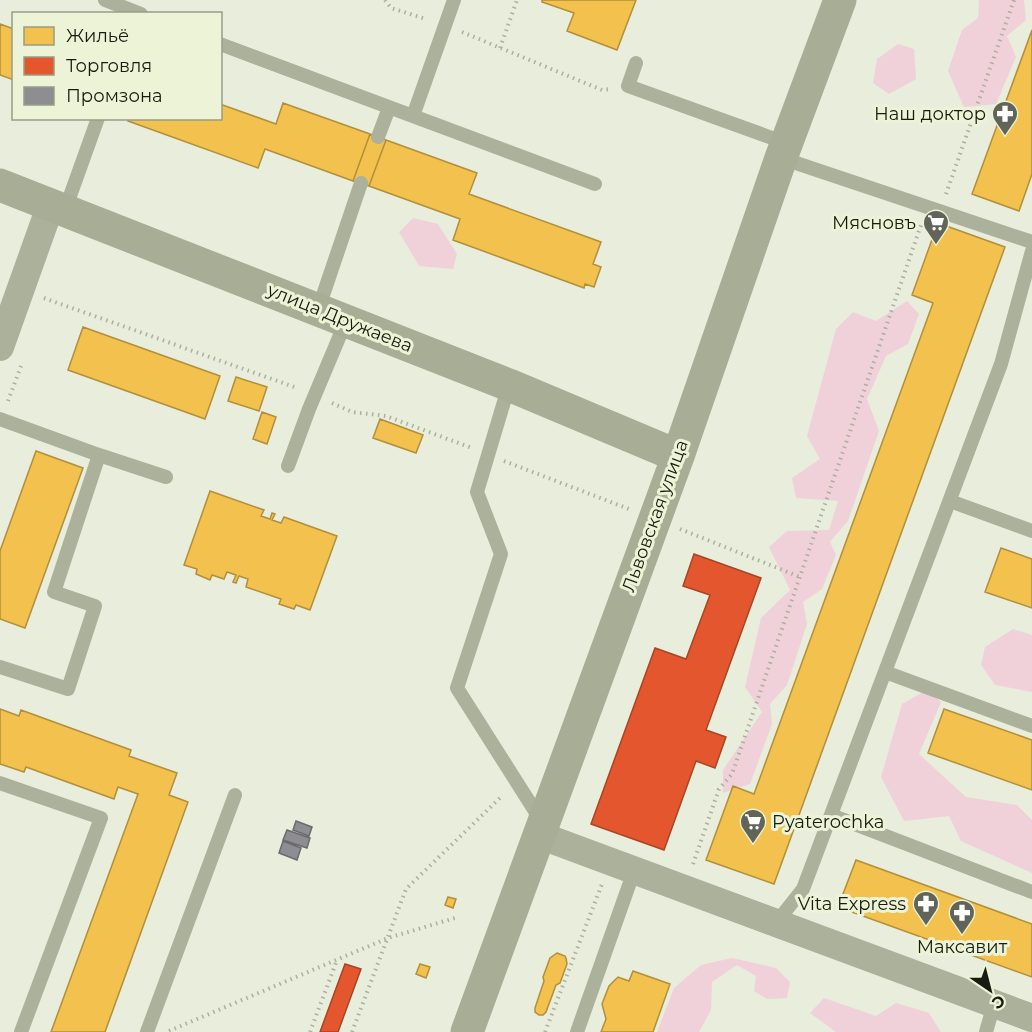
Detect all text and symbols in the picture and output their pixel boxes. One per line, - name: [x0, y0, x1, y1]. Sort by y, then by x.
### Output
- legend: [12, 12, 222, 120]
- text: Жильё: [66, 25, 129, 47]
- text: Торговля: [66, 55, 152, 77]
- text: Промзона: [66, 85, 163, 107]
- pharmacy icon: Наш доктор: [990, 99, 1020, 137]
- place label: Наш доктор: [874, 103, 986, 125]
- supermarket icon: Мясновъ: [921, 208, 951, 246]
- place label: Мясновъ: [832, 212, 916, 234]
- street label: улица Дружаева: [263, 278, 416, 357]
- street label: Львовская улица: [617, 437, 693, 595]
- supermarket icon: Pyaterochka: [738, 807, 768, 845]
- place label: Pyaterochka: [772, 811, 884, 833]
- pharmacy icon: Vita Express: [911, 889, 941, 927]
- place label: Vita Express: [798, 893, 906, 915]
- pharmacy icon: Максавит: [947, 898, 977, 936]
- place label: Максавит: [917, 936, 1008, 958]
- north arrow: [960, 960, 1020, 1020]
- text: С: [988, 991, 1009, 1013]

